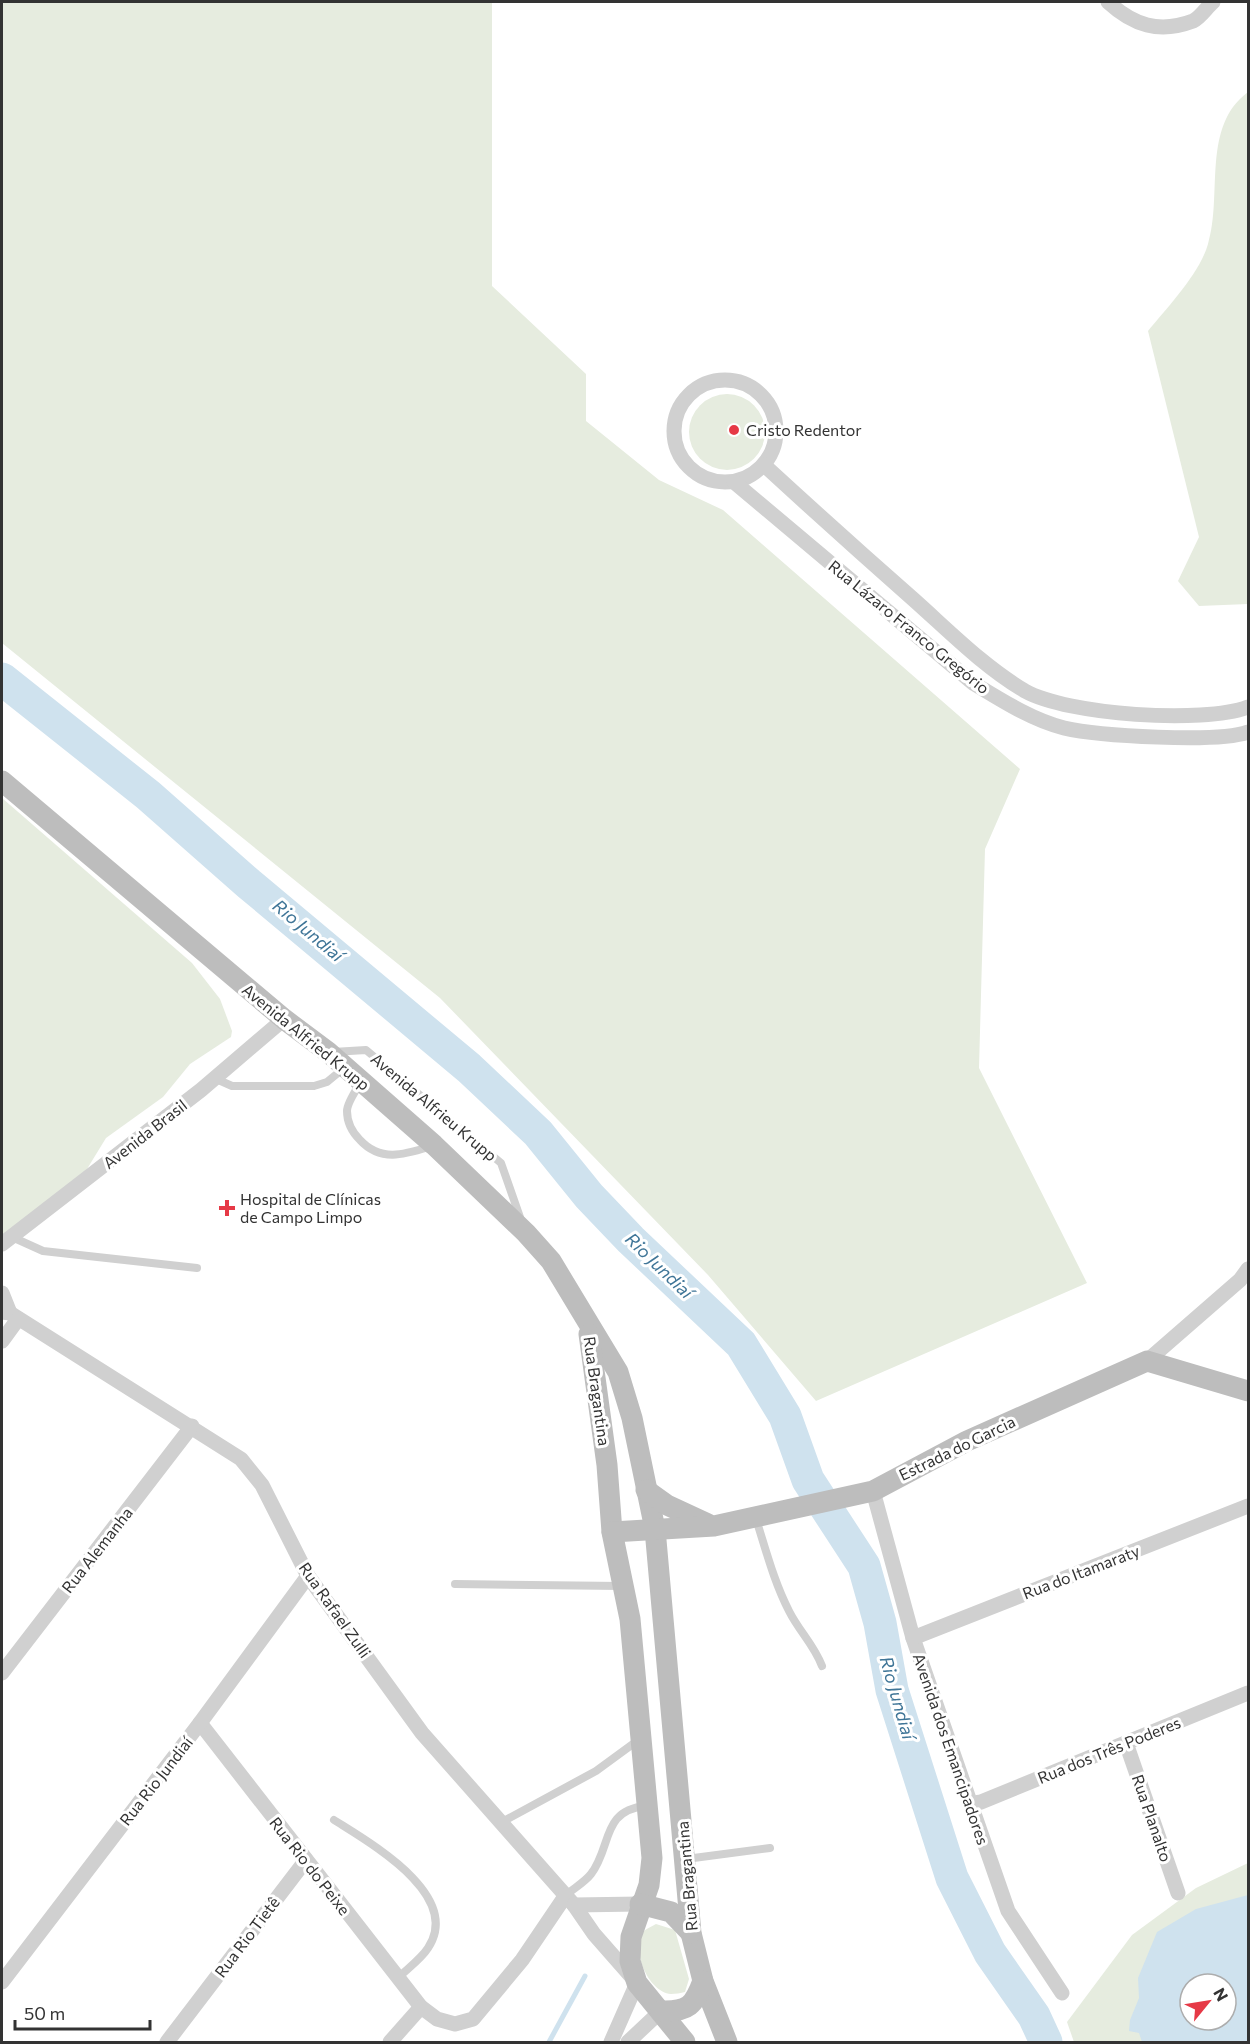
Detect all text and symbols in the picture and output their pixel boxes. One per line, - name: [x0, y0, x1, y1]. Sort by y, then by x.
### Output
- place label: Cristo Redentor: [746, 420, 862, 439]
- marker: Cristo Redentor: [727, 423, 741, 437]
- street label: Rua Lázaro Franco Gregório: [825, 556, 993, 697]
- water label: Rio Jundiaí: [269, 894, 351, 968]
- street label: Avenida Alfried Krupp: [239, 979, 374, 1094]
- street label: Avenida Alfrieu Krupp: [368, 1049, 501, 1165]
- street label: Avenida Brasil: [99, 1095, 190, 1172]
- place label: Hospital de Clínicas de Campo Limpo: [240, 1189, 381, 1226]
- marker: Hospital de Clínicas de Campo Limpo: [218, 1199, 236, 1217]
- water label: Rio Jundiaí: [621, 1228, 701, 1305]
- street label: Rua Bragantina: [580, 1335, 615, 1447]
- street label: Estrada do Garcia: [896, 1411, 1018, 1484]
- street label: Rua Alemanha: [57, 1503, 136, 1596]
- street label: Rua do Itamaraty: [1020, 1540, 1142, 1603]
- street label: Rua Rafael Zulli: [295, 1558, 375, 1661]
- street label: Avenida dos Emancipadores: [910, 1651, 993, 1847]
- water label: Rio Jundiaí: [876, 1654, 921, 1745]
- street label: Rua dos Três Poderes: [1034, 1712, 1183, 1787]
- street label: Rua Rio Jundiaí: [115, 1732, 197, 1829]
- street label: Rua Planalto: [1129, 1772, 1176, 1864]
- street label: Rua Rio do Peixe: [266, 1813, 355, 1919]
- street label: Rua Bragantina: [672, 1820, 701, 1932]
- street label: Rua Rio Tietê: [210, 1893, 283, 1981]
- north arrow: [1178, 1972, 1238, 2032]
- text: N: [1210, 1984, 1233, 2004]
- scale bar: [15, 1993, 150, 2031]
- text: 50 m: [24, 2002, 65, 2024]

